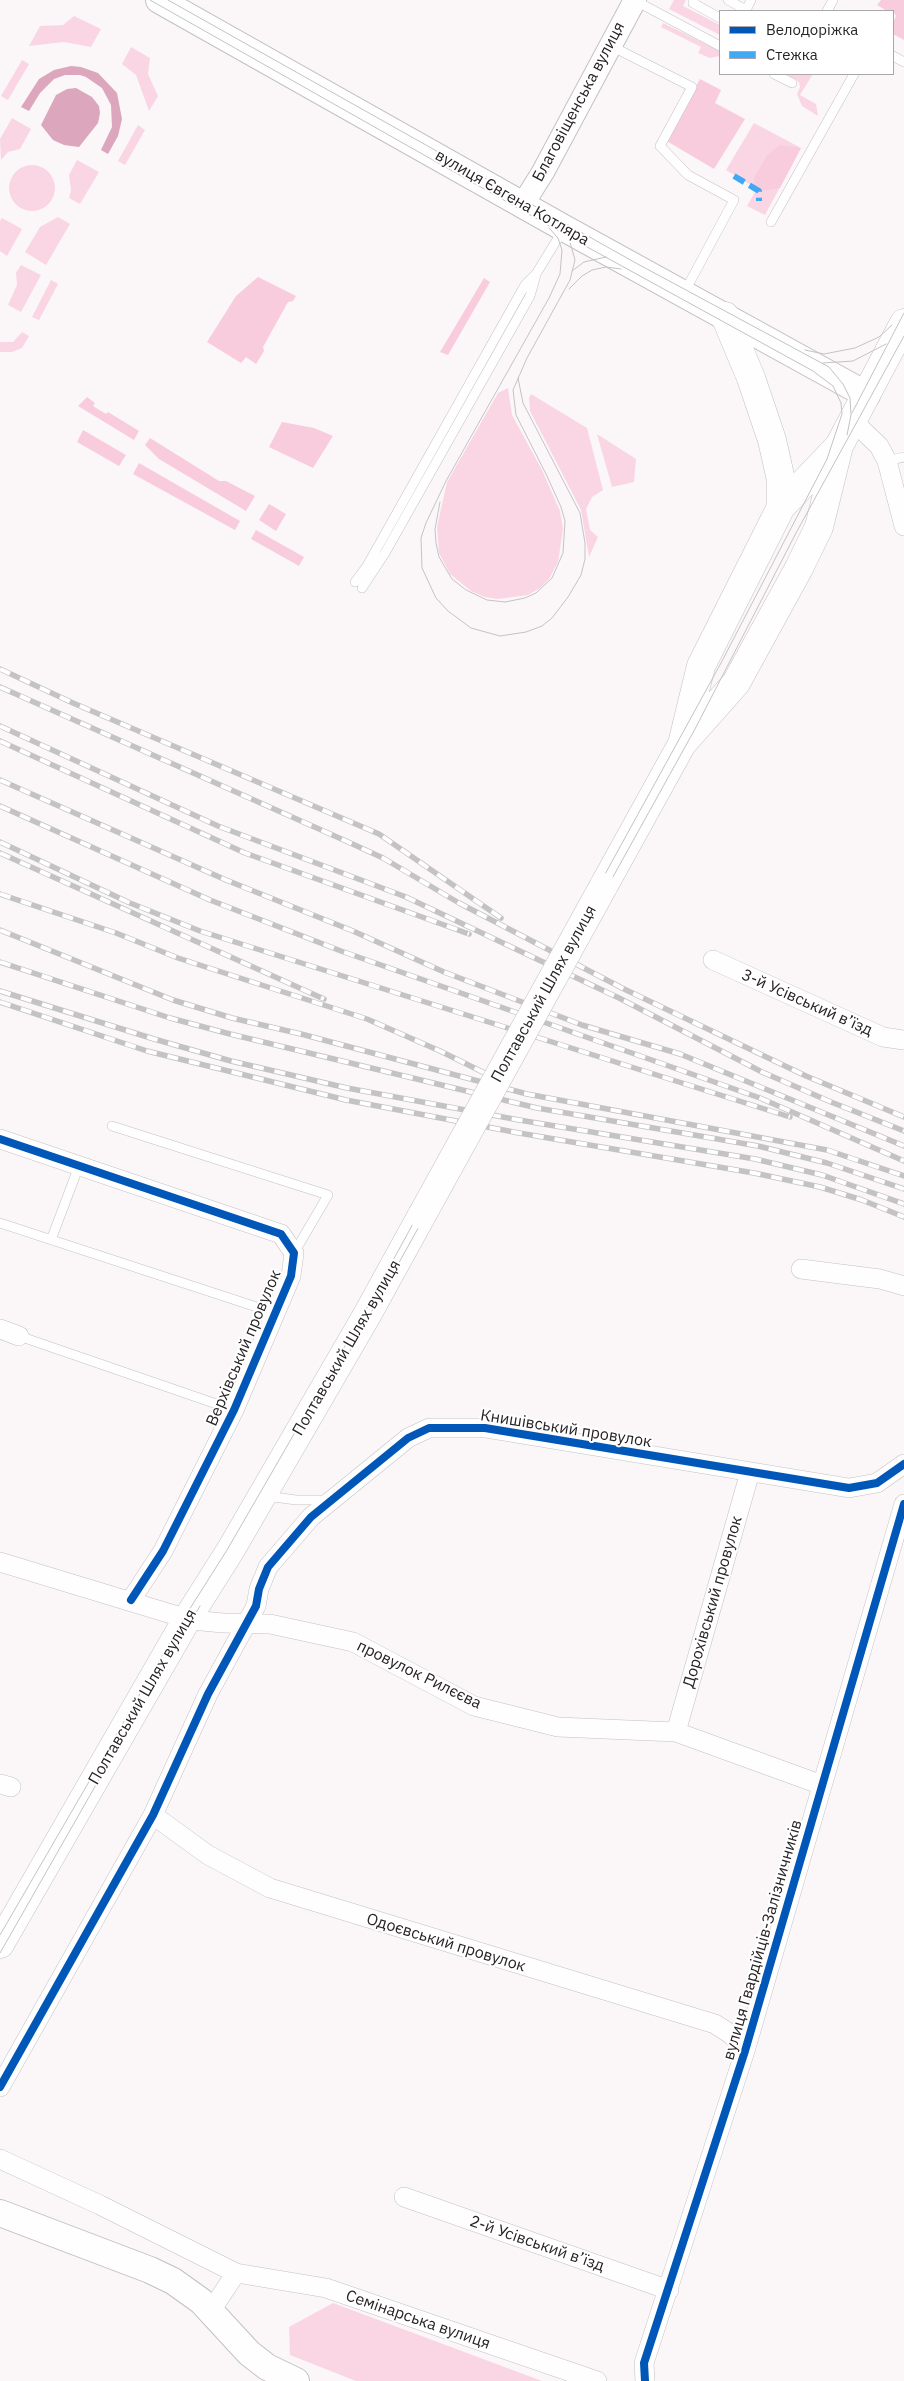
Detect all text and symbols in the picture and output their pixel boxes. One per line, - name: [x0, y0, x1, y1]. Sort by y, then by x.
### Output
- legend: [719, 10, 894, 75]
- street label: Благовіщенська вулиця: [529, 19, 629, 185]
- text: Велодоріжка: [766, 20, 858, 39]
- text: Стежка: [766, 45, 818, 64]
- street label: вулиця Євгена Котляра: [432, 146, 592, 250]
- street label: Полтавський Шлях вулиця: [487, 902, 601, 1086]
- street label: 3-й Усівський в’їзд: [739, 965, 875, 1041]
- street label: Полтавський Шлях вулиця: [289, 1257, 405, 1439]
- street label: Верхівський провулок: [202, 1267, 286, 1429]
- street label: Книшівський провулок: [479, 1406, 653, 1452]
- street label: Дорохівський провулок: [679, 1514, 747, 1690]
- street label: Полтавський Шлях вулиця: [85, 1606, 201, 1788]
- street label: провулок Рилєєва: [354, 1636, 484, 1714]
- street label: вулиця Гвардійців-Залізничників: [719, 1818, 807, 2062]
- street label: Одоєвський провулок: [364, 1910, 528, 1976]
- street label: 2-й Усівський в’їзд: [467, 2212, 607, 2276]
- street label: Семінарська вулиця: [343, 2286, 493, 2354]

